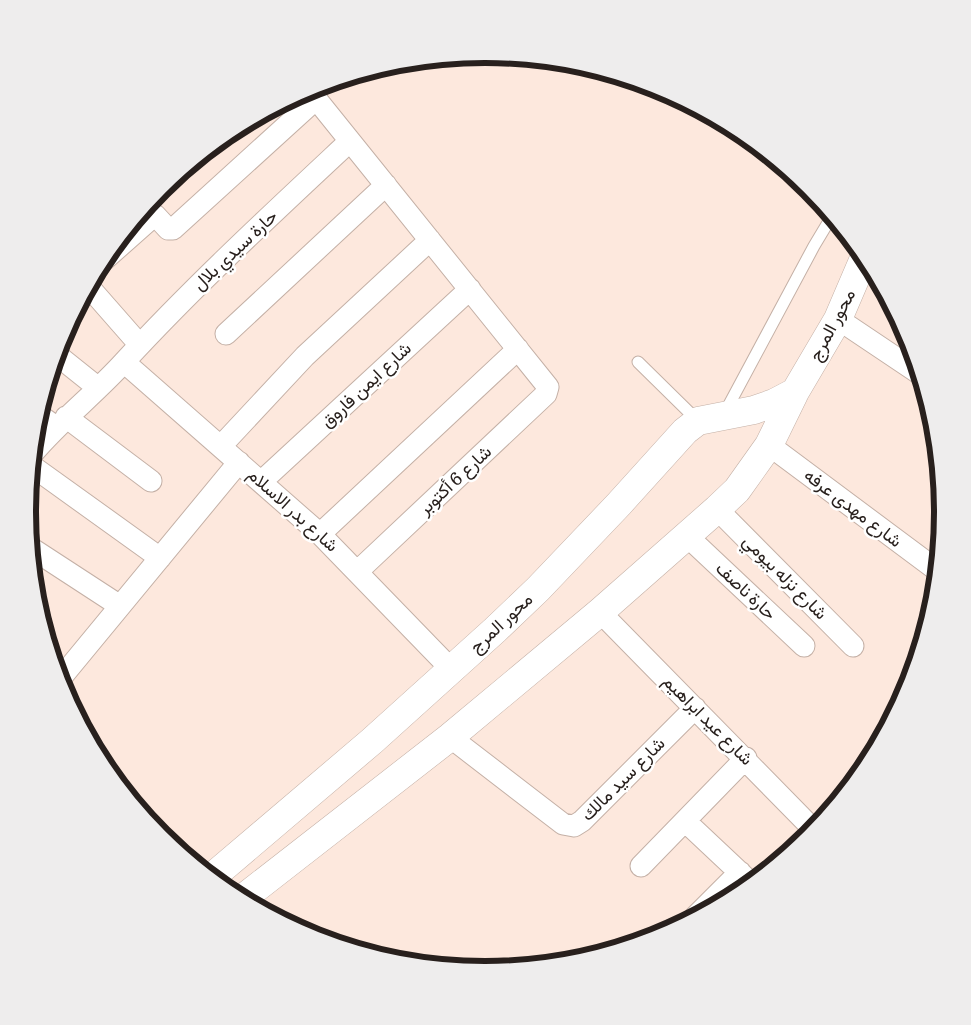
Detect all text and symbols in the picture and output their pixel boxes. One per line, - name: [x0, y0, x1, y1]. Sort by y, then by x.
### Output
- street label: حارة سيدي بلال: [185, 202, 285, 298]
- street label: محور المرج: [800, 283, 861, 365]
- street label: شارع ايمن فاروق: [313, 335, 417, 433]
- street label: شارع 6 أكتوبر: [410, 438, 497, 521]
- street label: شارع بدر الاسلام: [242, 461, 346, 557]
- street label: شارع مهدى عرفه: [799, 461, 909, 553]
- street label: شارع نزله بيومي: [735, 527, 835, 627]
- street label: حارة ناصف: [710, 554, 784, 625]
- street label: محور المرج: [462, 585, 538, 658]
- street label: شارع عيد ابراهيم: [658, 667, 761, 770]
- street label: شارع سيد مالك: [574, 730, 670, 826]

